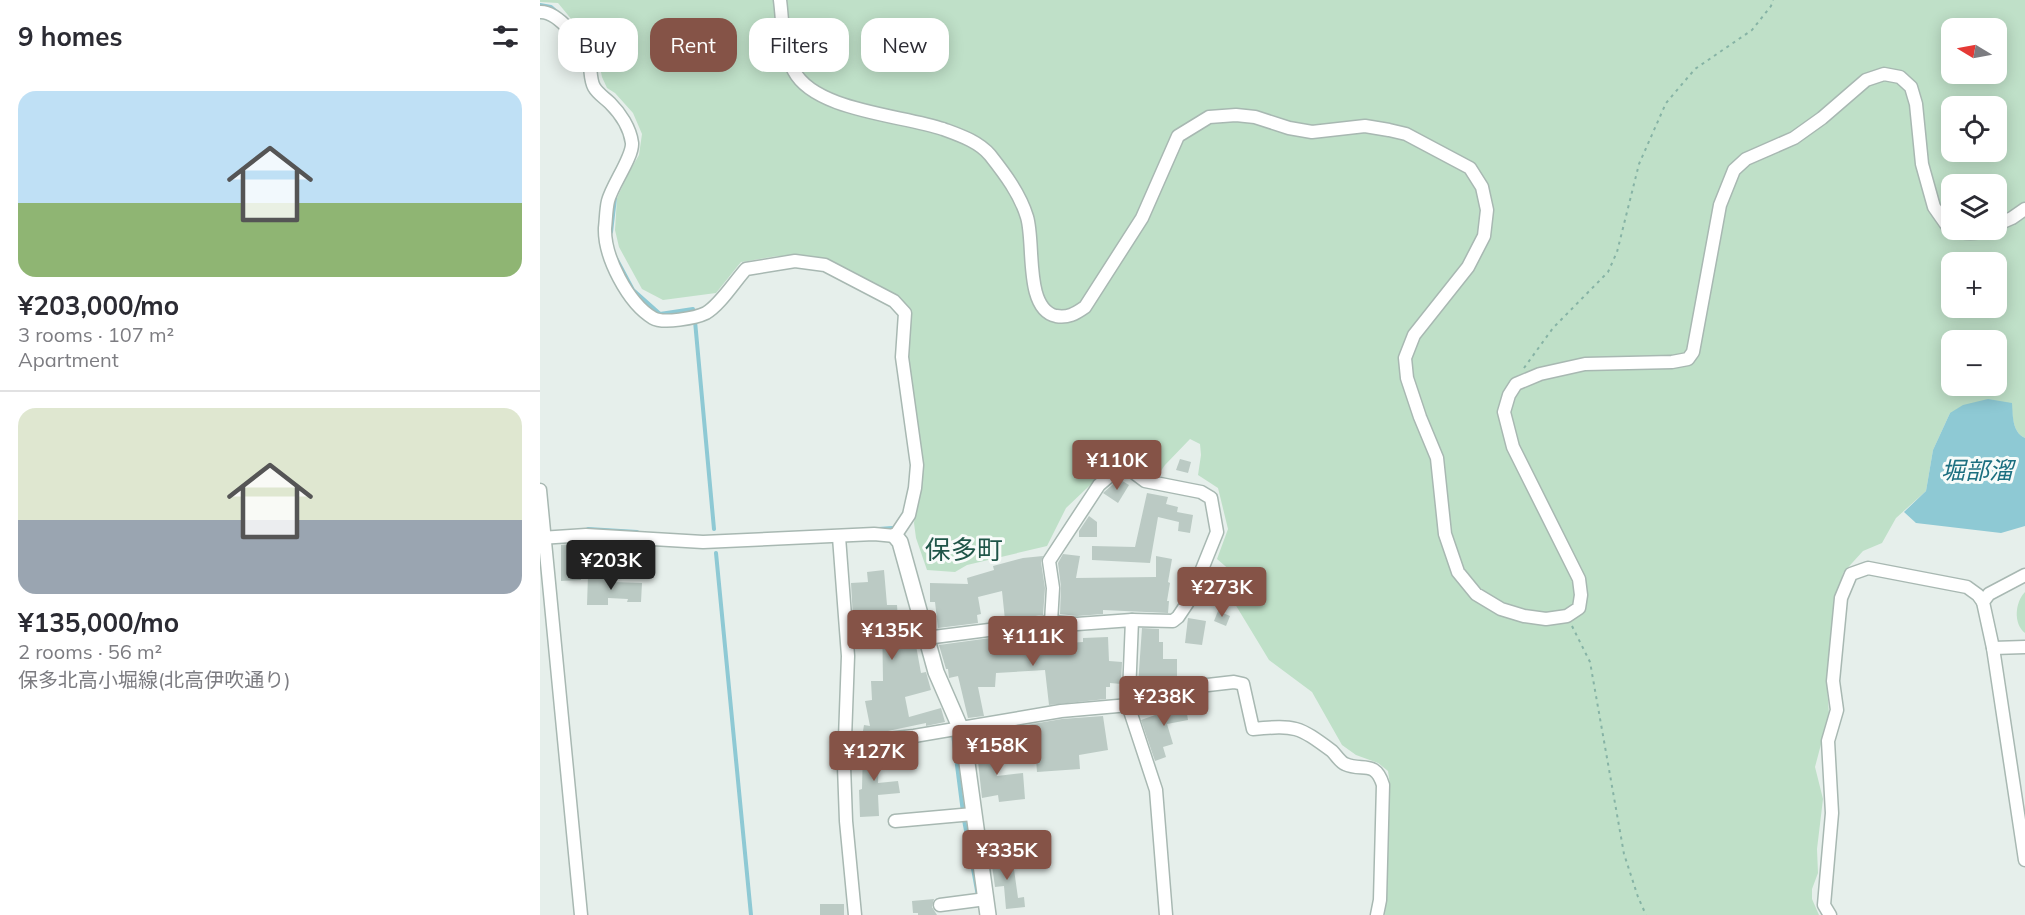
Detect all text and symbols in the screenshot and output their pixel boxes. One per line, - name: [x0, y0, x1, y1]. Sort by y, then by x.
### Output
- chip: Buy: [558, 18, 638, 72]
- chip: Rent: [650, 18, 737, 72]
- chip: Filters: [749, 18, 849, 72]
- chip: New: [861, 18, 949, 72]
- north arrow: [1941, 18, 2007, 84]
- map controls: [1941, 18, 2007, 396]
- text: 9 homes: [18, 20, 122, 53]
- icon: filters: [489, 20, 522, 53]
- button: locate: [1941, 96, 2007, 162]
- icon: home: [216, 130, 324, 238]
- button: layers: [1941, 174, 2007, 240]
- button: +: [1941, 252, 2007, 318]
- text: ¥203,000/mo: [18, 289, 179, 322]
- text: 3 rooms · 107 m²: [18, 322, 174, 347]
- button: −: [1941, 330, 2007, 396]
- text: Apartment: [18, 347, 119, 372]
- pin: ¥110K: [1075, 440, 1159, 491]
- icon: home: [216, 447, 324, 555]
- text: ¥110K: [1086, 447, 1148, 472]
- water label: 堀部溜: [1941, 455, 2017, 485]
- district label: 保多町: [925, 533, 1003, 566]
- pin: ¥203K: [569, 540, 653, 591]
- text: ¥203K: [580, 547, 642, 572]
- pin: ¥273K: [1180, 567, 1264, 618]
- text: ¥273K: [1191, 574, 1253, 599]
- text: ¥135,000/mo: [18, 606, 179, 639]
- pin: ¥135K: [850, 610, 934, 661]
- pin: ¥111K: [991, 616, 1075, 667]
- text: ¥135K: [861, 617, 923, 642]
- text: ¥111K: [1002, 623, 1064, 648]
- text: 2 rooms · 56 m²: [18, 639, 162, 664]
- text: 保多北高小堀線(北高伊吹通り): [18, 667, 291, 692]
- pin: ¥238K: [1122, 676, 1206, 727]
- text: ¥238K: [1133, 683, 1195, 708]
- pin: ¥158K: [955, 725, 1039, 776]
- pin: ¥127K: [832, 731, 916, 782]
- text: ¥158K: [966, 732, 1028, 757]
- text: ¥127K: [843, 738, 905, 763]
- pin: ¥335K: [965, 830, 1049, 881]
- text: ¥335K: [976, 837, 1038, 862]

